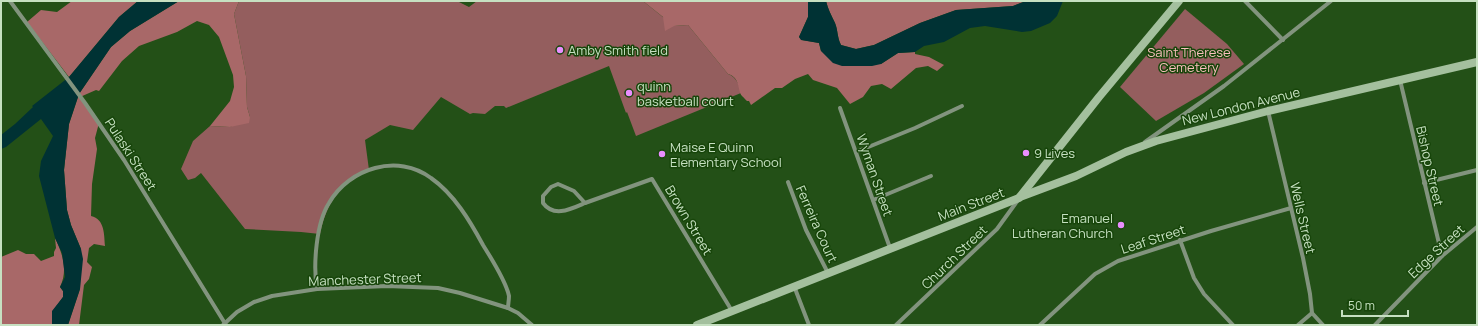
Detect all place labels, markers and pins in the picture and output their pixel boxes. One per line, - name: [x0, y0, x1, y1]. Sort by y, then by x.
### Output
- place label: Amby Smith field: [568, 41, 668, 59]
- marker: Amby Smith field: [555, 45, 565, 55]
- place label: quinn basketball court: [637, 77, 734, 110]
- marker: quinn basketball court: [624, 88, 634, 98]
- place label: Maise E Quinn Elementary School: [670, 138, 782, 171]
- place label: 9 Lives: [1034, 144, 1075, 162]
- marker: 9 Lives: [1021, 148, 1031, 158]
- marker: Maise E Quinn Elementary School: [657, 149, 667, 159]
- place label: Emanuel Lutheran Church: [1012, 209, 1113, 242]
- marker: Emanuel Lutheran Church: [1116, 220, 1126, 230]

